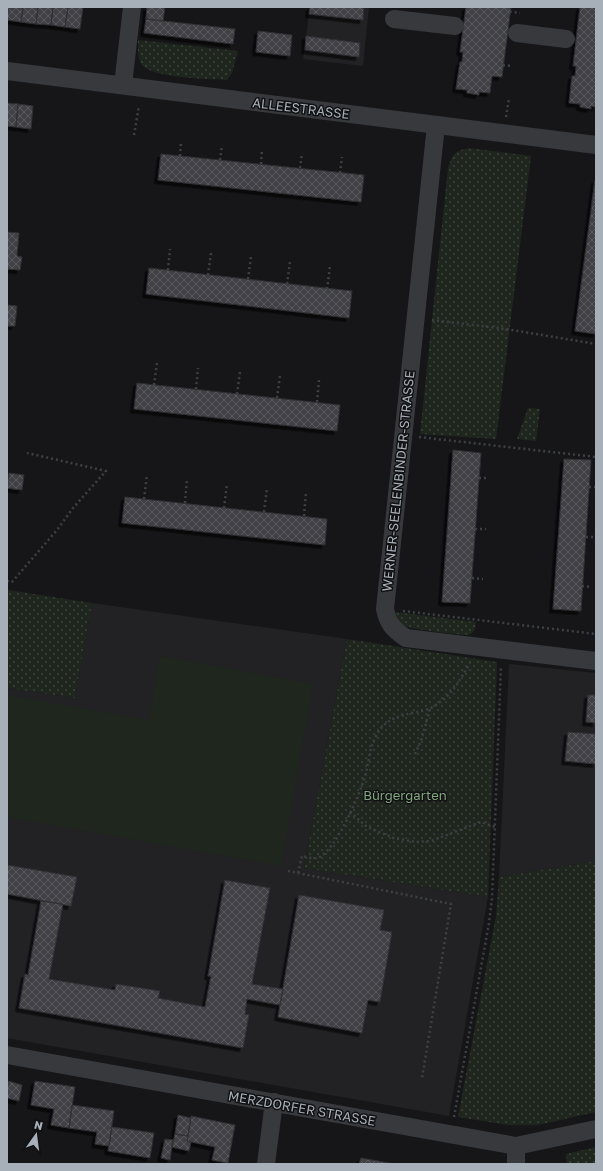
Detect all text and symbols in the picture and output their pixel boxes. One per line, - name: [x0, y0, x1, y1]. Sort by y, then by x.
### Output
- street label: ALLEESTRASSE: [252, 94, 350, 122]
- street label: WERNER-SEELENBINDER-STRASSE: [378, 370, 418, 592]
- park label: Bürgergarten: [363, 787, 447, 803]
- street label: MERZDORFER STRASSE: [227, 1087, 377, 1129]
- north arrow: [16, 1115, 56, 1155]
- text: N: [33, 1117, 44, 1132]

